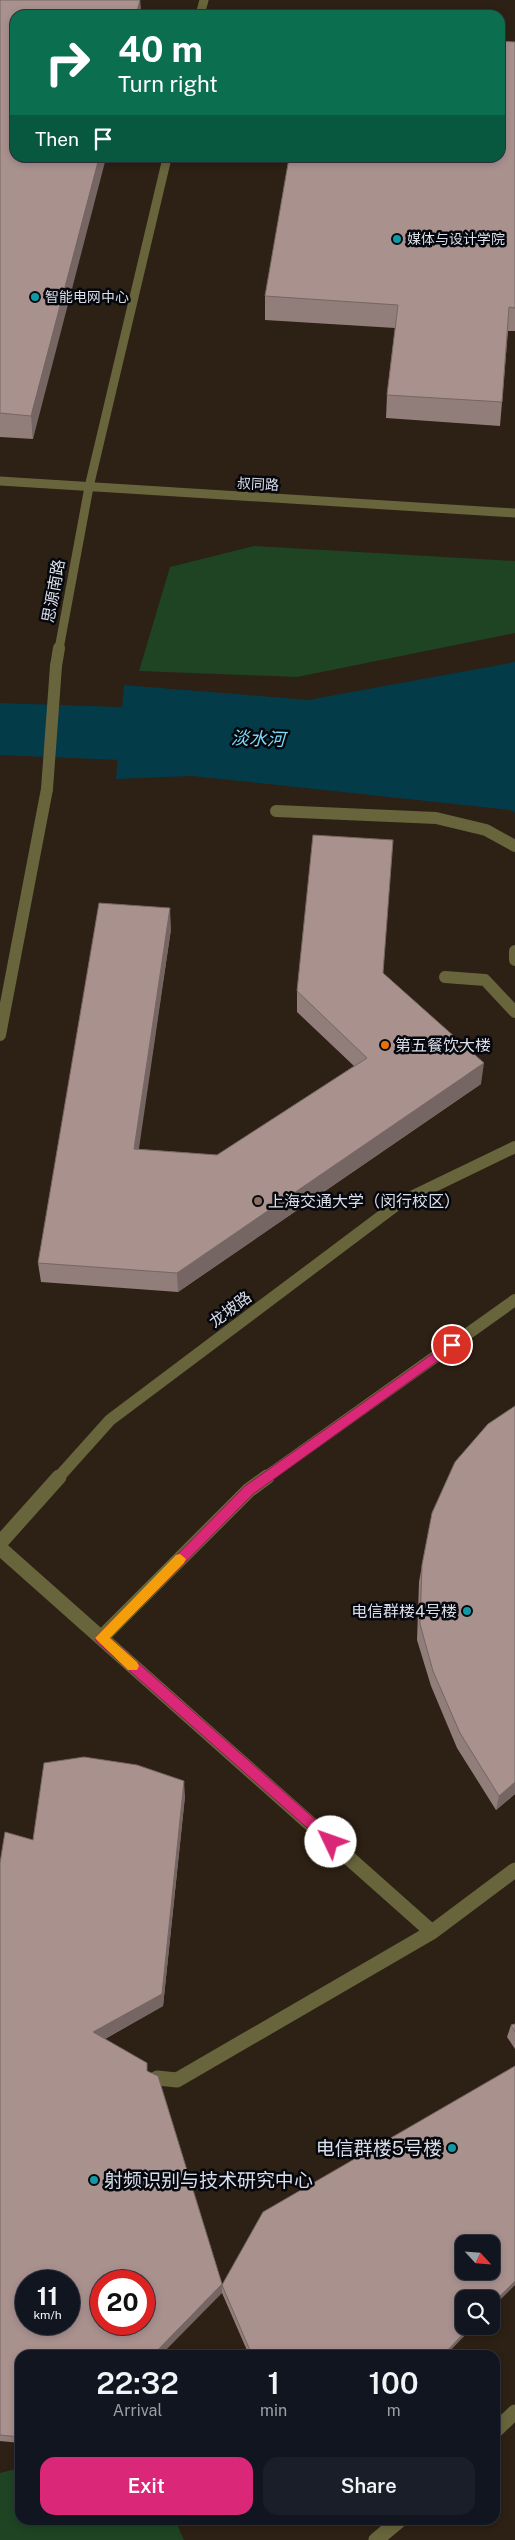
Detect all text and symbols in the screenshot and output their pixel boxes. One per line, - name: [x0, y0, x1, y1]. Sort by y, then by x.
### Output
- text: 40 m: [118, 29, 203, 70]
- icon: right: [35, 30, 100, 95]
- text: Turn right: [118, 71, 218, 97]
- icon: arrive: [89, 125, 117, 153]
- text: Then: [35, 128, 79, 150]
- place label: 媒体与设计学院: [407, 231, 505, 247]
- marker: 媒体与设计学院: [391, 233, 403, 245]
- place label: 智能电网中心: [45, 289, 129, 305]
- marker: 智能电网中心: [29, 291, 41, 303]
- street label: 叔同路: [237, 475, 279, 493]
- street label: 思源南路: [39, 558, 68, 624]
- water label: 淡水河: [231, 727, 288, 750]
- place label: 第五餐饮大楼: [395, 1036, 491, 1055]
- marker: 第五餐饮大楼: [379, 1039, 391, 1051]
- place label: 上海交通大学（闵行校区）: [268, 1192, 460, 1211]
- marker: 上海交通大学（闵行校区）: [252, 1195, 264, 1207]
- street label: 龙坡路: [205, 1287, 255, 1331]
- pin: [431, 1324, 473, 1366]
- icon: arrive: [438, 1331, 466, 1359]
- place label: 电信群楼4号楼: [351, 1602, 457, 1621]
- marker: 电信群楼4号楼: [461, 1605, 473, 1617]
- position arrow: [304, 1815, 356, 1867]
- place label: 电信群楼5号楼: [316, 2137, 442, 2159]
- marker: 电信群楼5号楼: [446, 2142, 458, 2154]
- place label: 射频识别与技术研究中心: [104, 2169, 313, 2191]
- marker: 射频识别与技术研究中心: [88, 2174, 100, 2186]
- north arrow: [455, 2235, 500, 2280]
- map controls: [455, 2235, 500, 2335]
- speed limit sign: 20: [90, 2270, 155, 2335]
- text: 11: [37, 2281, 58, 2311]
- button: search: [455, 2290, 500, 2335]
- text: km/h: [33, 2308, 62, 2322]
- text: 22:32: [96, 2365, 179, 2401]
- text: 1: [267, 2365, 280, 2401]
- text: 100: [369, 2365, 419, 2401]
- text: Arrival: [113, 2401, 162, 2420]
- text: min: [260, 2401, 287, 2420]
- text: m: [387, 2401, 401, 2420]
- button: Exit: [40, 2457, 253, 2515]
- button: Share: [263, 2457, 475, 2515]

